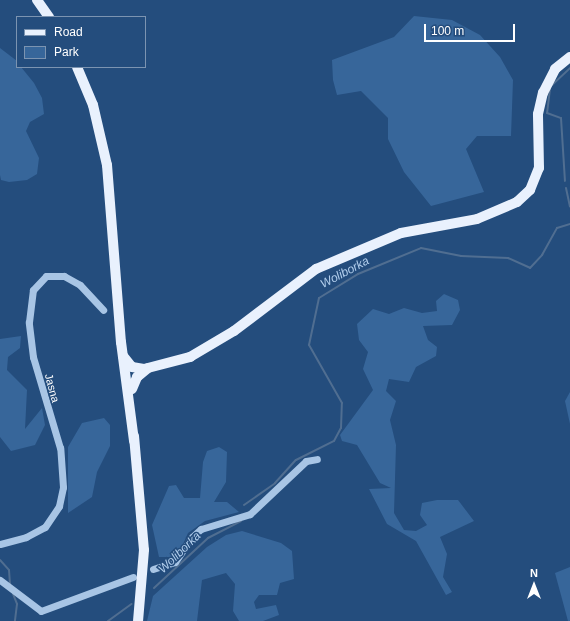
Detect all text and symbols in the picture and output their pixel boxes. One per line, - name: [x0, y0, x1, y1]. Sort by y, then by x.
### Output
- legend: [16, 16, 146, 68]
- scale bar: [426, 16, 517, 42]
- text: 100 m: [431, 24, 464, 38]
- text: Road: [54, 25, 83, 39]
- text: Park: [54, 45, 79, 59]
- water label: Woliborka: [318, 254, 372, 292]
- street label: Jasna: [42, 372, 62, 404]
- water label: Woliborka: [156, 529, 204, 577]
- north arrow: [514, 565, 554, 605]
- text: N: [530, 567, 538, 579]

